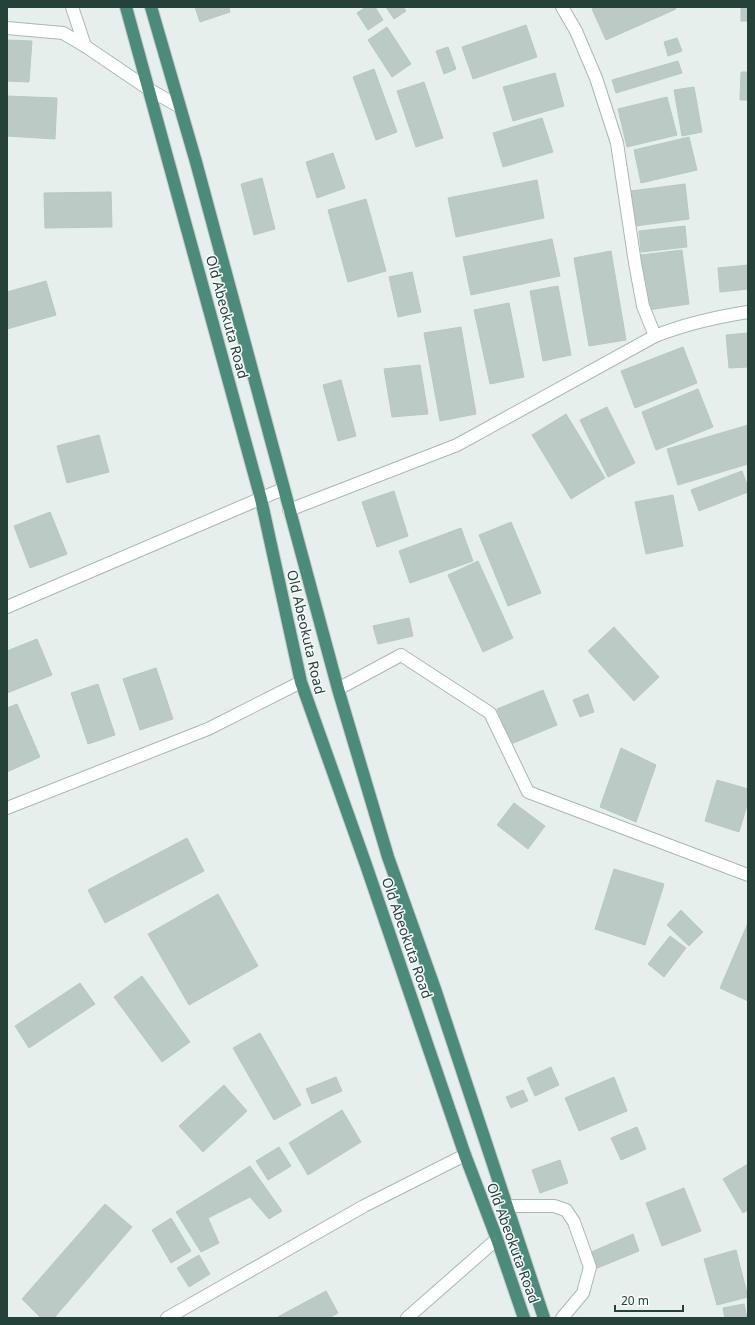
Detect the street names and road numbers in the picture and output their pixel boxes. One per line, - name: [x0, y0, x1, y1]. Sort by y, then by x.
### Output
- street label: Old Abeokuta Road: [202, 253, 253, 381]
- street label: Old Abeokuta Road: [283, 568, 330, 696]
- street label: Old Abeokuta Road: [378, 875, 437, 1001]
- street label: Old Abeokuta Road: [483, 1180, 544, 1306]

